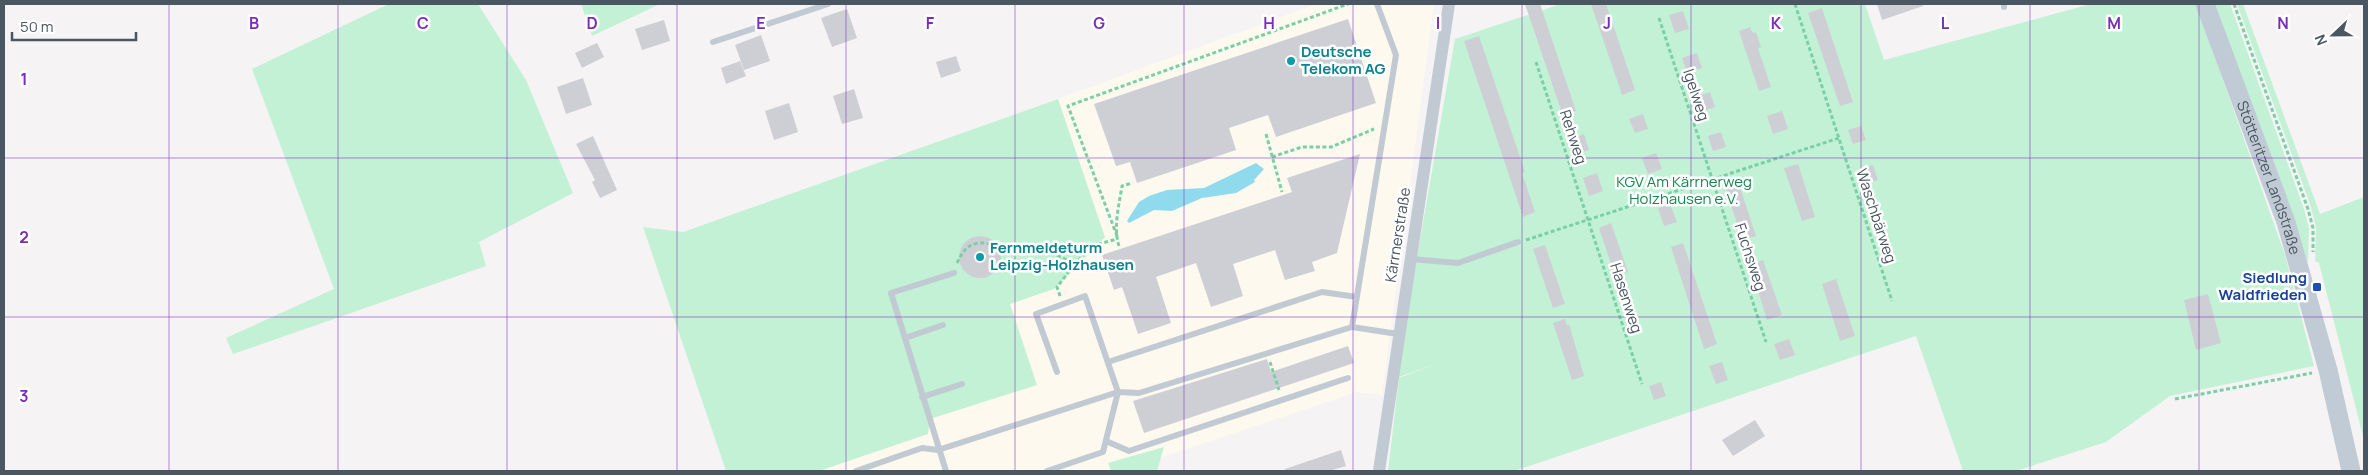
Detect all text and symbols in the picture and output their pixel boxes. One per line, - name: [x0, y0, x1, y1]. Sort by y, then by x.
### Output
- scale bar: [12, 10, 136, 42]
- north arrow: [2308, 10, 2358, 60]
- text: B: [249, 12, 259, 34]
- text: C: [417, 12, 429, 34]
- text: D: [586, 12, 598, 34]
- text: E: [756, 12, 766, 34]
- text: F: [926, 12, 935, 34]
- text: G: [1093, 12, 1105, 34]
- text: H: [1263, 12, 1275, 34]
- text: I: [1436, 12, 1440, 34]
- text: J: [1603, 12, 1611, 34]
- text: K: [1771, 12, 1782, 34]
- text: L: [1941, 12, 1950, 34]
- text: M: [2107, 12, 2121, 34]
- text: N: [2277, 12, 2289, 34]
- text: 50 m: [20, 16, 54, 37]
- text: N: [2310, 32, 2331, 48]
- place label: Deutsche Telekom AG: [1301, 41, 1386, 79]
- marker: Deutsche Telekom AG: [1285, 55, 1297, 67]
- street label: Igelweg: [1678, 66, 1715, 124]
- text: 1: [20, 68, 28, 90]
- street label: Stötteritzer Landstraße: [2232, 98, 2306, 257]
- street label: Rehweg: [1555, 107, 1592, 167]
- street label: Waschbärweg: [1851, 166, 1902, 266]
- park label: KGV Am Kärrnerweg Holzhausen e.V.: [1616, 171, 1752, 209]
- street label: Kärrnerstraße: [1380, 186, 1415, 284]
- street label: Fuchsweg: [1730, 220, 1771, 293]
- text: 2: [19, 226, 29, 248]
- place label: Fernmeldeturm Leipzig-Holzhausen: [990, 237, 1134, 275]
- marker: Fernmeldeturm Leipzig-Holzhausen: [974, 251, 986, 263]
- street label: Hasenweg: [1605, 260, 1648, 336]
- place label: Siedlung Waldfrieden: [2219, 267, 2307, 305]
- marker: Siedlung Waldfrieden: [2311, 281, 2323, 293]
- text: 3: [19, 385, 29, 407]

